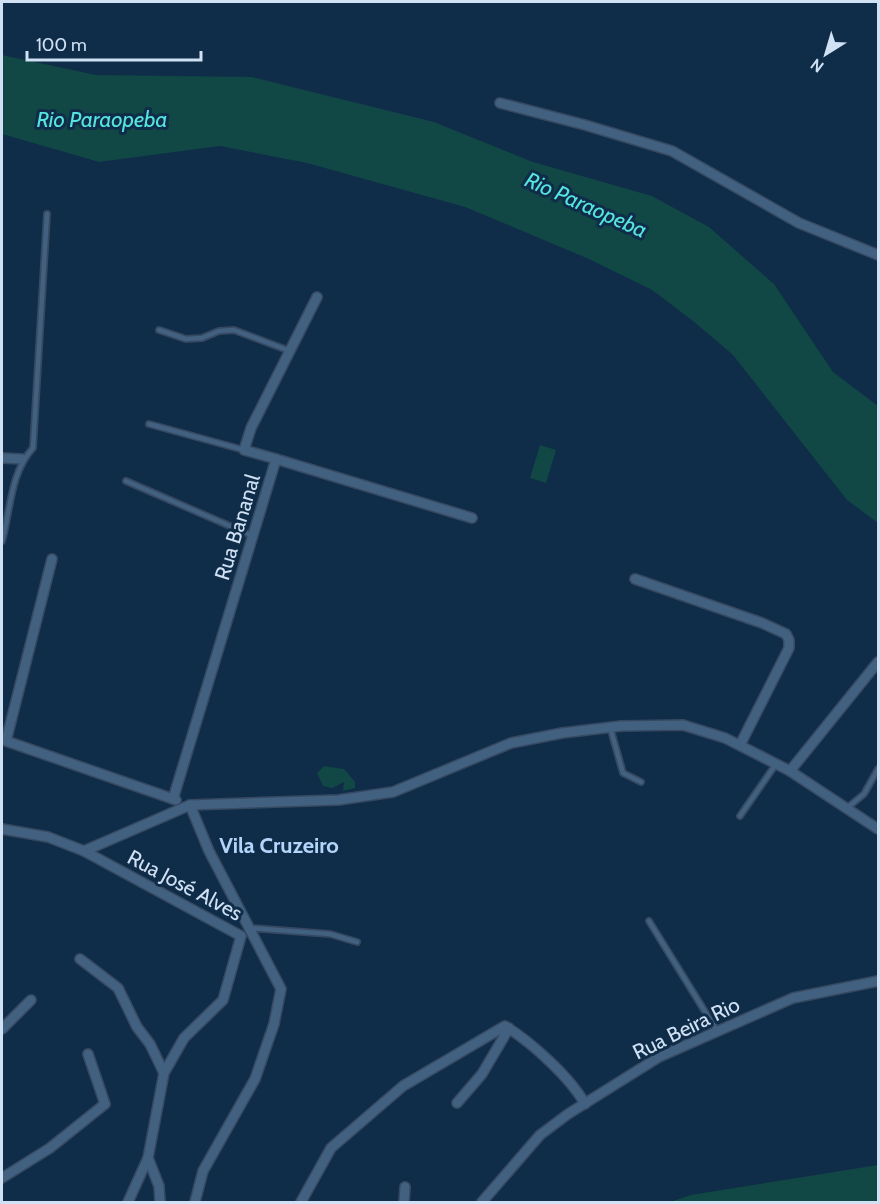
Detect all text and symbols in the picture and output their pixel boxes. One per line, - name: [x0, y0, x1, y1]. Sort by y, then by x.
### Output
- scale bar: [27, 24, 201, 62]
- north arrow: [796, 24, 856, 84]
- text: 100 m: [36, 34, 87, 56]
- text: N: [807, 55, 828, 77]
- water label: Rio Paraopeba: [37, 106, 167, 133]
- water label: Rio Paraopeba: [521, 166, 651, 244]
- street label: Rua Bananal: [209, 471, 265, 583]
- district label: Vila Cruzeiro: [219, 832, 339, 859]
- street label: Rua José Alves: [123, 844, 247, 926]
- street label: Rua Beira Rio: [628, 991, 744, 1065]

